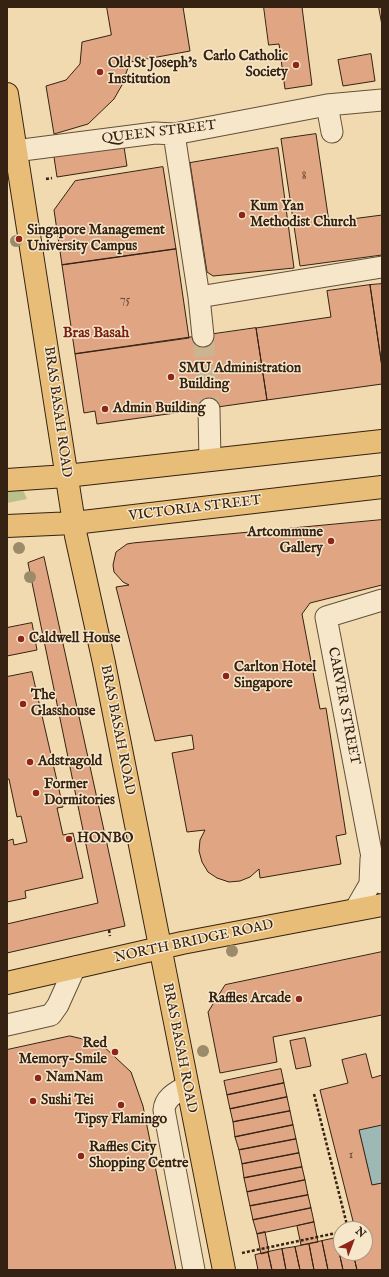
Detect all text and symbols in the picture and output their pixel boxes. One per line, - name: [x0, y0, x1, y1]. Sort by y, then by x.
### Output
- place label: Carlo Catholic Society: [203, 49, 288, 82]
- place label: Old St Joseph's Institution: [108, 56, 197, 88]
- marker: Carlo Catholic Society: [291, 60, 301, 70]
- marker: Old St Joseph's Institution: [95, 67, 105, 77]
- street label: QUEEN STREET: [101, 118, 217, 148]
- house number: 8: [302, 170, 306, 184]
- place label: Kum Yan Methodist Church: [250, 199, 356, 232]
- marker: Kum Yan Methodist Church: [237, 210, 247, 220]
- place label: Singapore Management University Campus: [27, 223, 165, 256]
- marker: Singapore Management University Campus: [14, 234, 24, 244]
- house number: 75: [120, 294, 130, 308]
- district label: Bras Basah: [63, 325, 129, 343]
- street label: BRAS BASAH ROAD: [39, 345, 75, 479]
- place label: SMU Administration Building: [179, 361, 301, 394]
- marker: SMU Administration Building: [166, 372, 176, 382]
- place label: Admin Building: [113, 401, 205, 417]
- marker: Admin Building: [100, 404, 110, 414]
- street label: VICTORIA STREET: [128, 493, 262, 525]
- place label: Artcommune Gallery: [247, 525, 323, 558]
- marker: Artcommune Gallery: [326, 536, 336, 546]
- place label: Caldwell House: [29, 631, 120, 647]
- marker: Caldwell House: [16, 634, 26, 644]
- street label: CARVER STREET: [323, 646, 363, 766]
- place label: Carlton Hotel Singapore: [234, 660, 316, 692]
- street label: BRAS BASAH ROAD: [96, 664, 138, 796]
- marker: Carlton Hotel Singapore: [221, 671, 231, 681]
- place label: The Glasshouse: [31, 688, 95, 720]
- marker: The Glasshouse: [18, 699, 28, 709]
- place label: Adstragold: [38, 754, 102, 770]
- marker: Adstragold: [25, 757, 35, 767]
- place label: Former Dormitories: [44, 777, 115, 810]
- marker: Former Dormitories: [31, 788, 41, 798]
- place label: HONBO: [77, 831, 133, 847]
- marker: HONBO: [64, 834, 74, 844]
- street label: NORTH BRIDGE ROAD: [113, 917, 275, 967]
- street label: BRAS BASAH ROAD: [158, 982, 200, 1114]
- place label: Raffles Arcade: [208, 991, 291, 1007]
- marker: Raffles Arcade: [294, 994, 304, 1004]
- place label: Red Memory-Smile: [19, 1036, 107, 1068]
- marker: Red Memory-Smile: [110, 1047, 120, 1057]
- place label: NamNam: [46, 1070, 103, 1086]
- marker: NamNam: [33, 1073, 43, 1083]
- place label: Sushi Tei: [41, 1093, 94, 1109]
- marker: Sushi Tei: [28, 1096, 38, 1106]
- marker: Tipsy Flamingo: [116, 1100, 126, 1110]
- place label: Tipsy Flamingo: [75, 1112, 167, 1128]
- place label: Raffles City Shopping Centre: [89, 1140, 188, 1172]
- house number: 1: [349, 1149, 353, 1163]
- marker: Raffles City Shopping Centre: [76, 1151, 86, 1161]
- north arrow: [333, 1221, 373, 1261]
- text: N: [352, 1224, 369, 1241]

